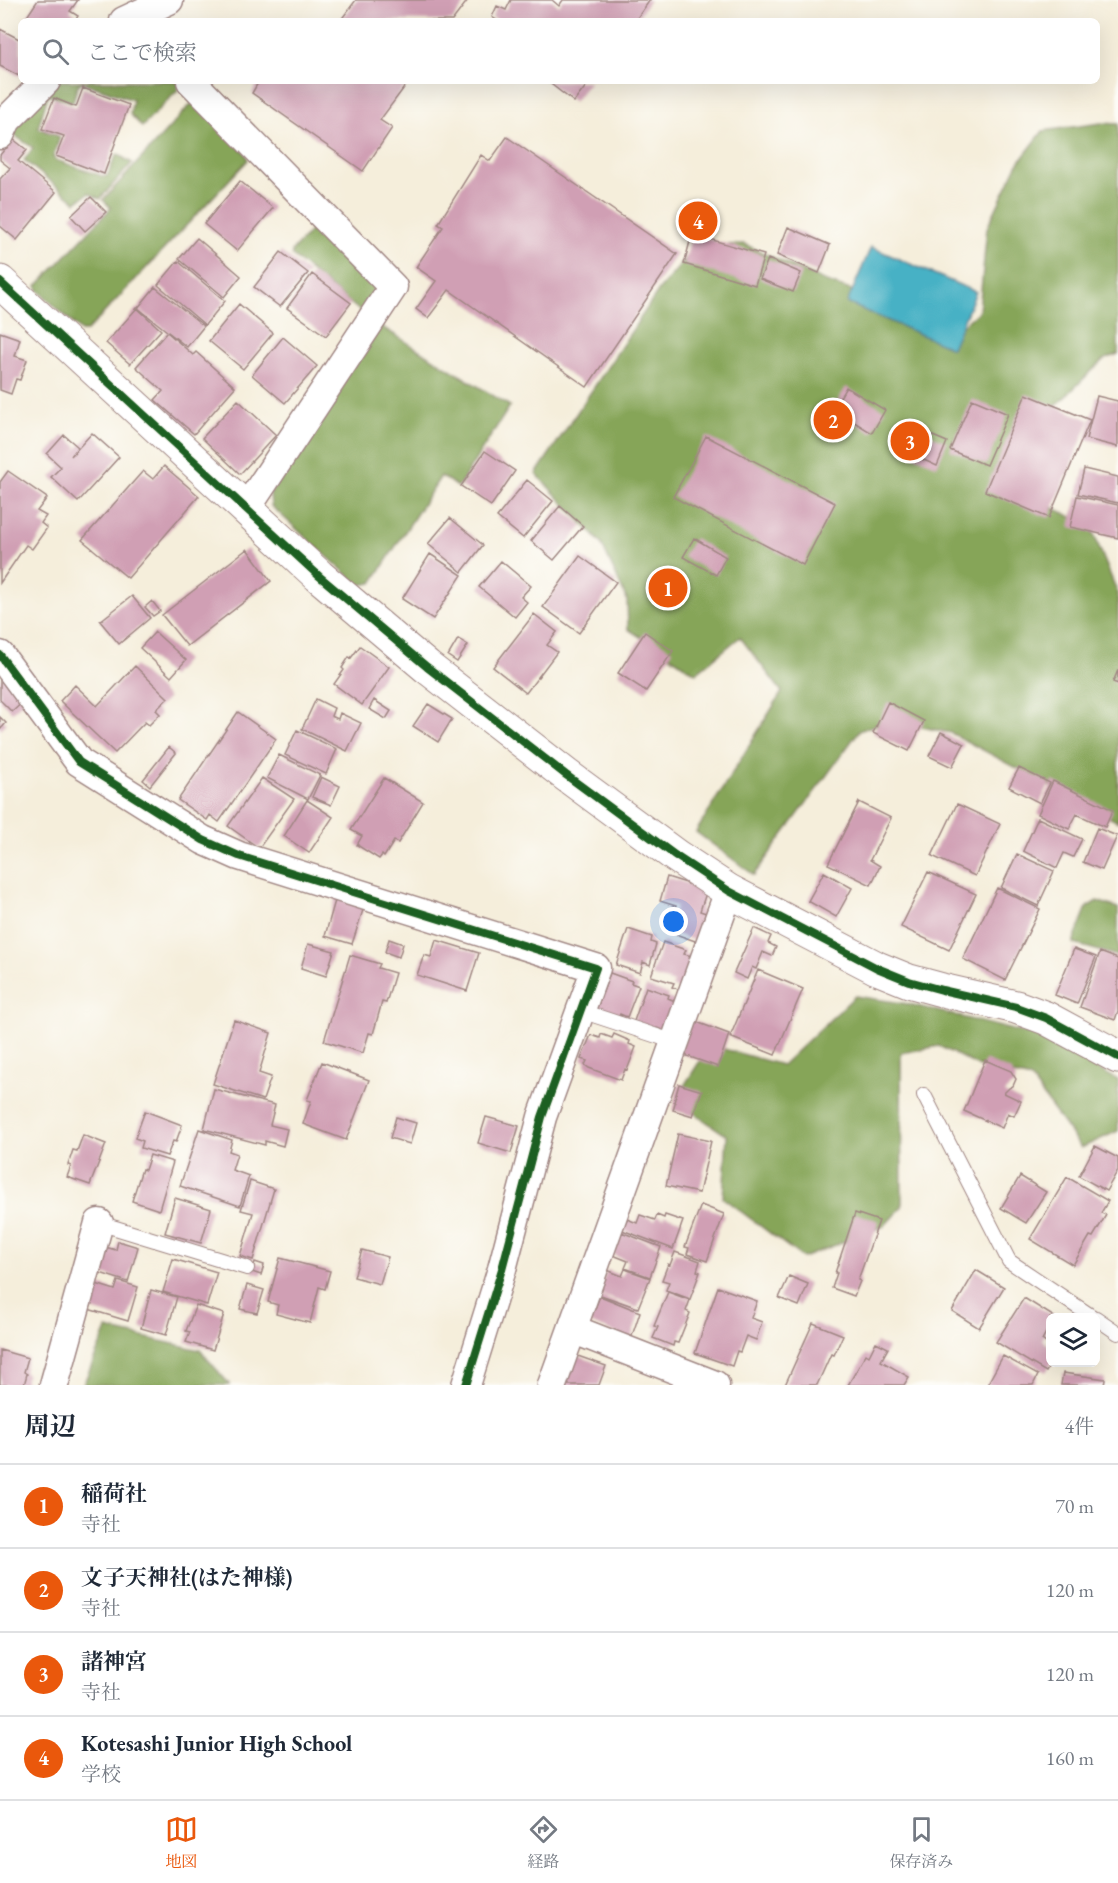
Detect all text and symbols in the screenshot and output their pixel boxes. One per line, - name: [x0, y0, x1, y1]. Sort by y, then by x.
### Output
- search box: [18, 18, 1100, 84]
- icon: search: [39, 35, 72, 68]
- text: ここで検索: [87, 38, 197, 67]
- pin: 4: [678, 198, 718, 244]
- pin: 2: [814, 398, 852, 442]
- pin: 3: [890, 418, 930, 464]
- pin: 1: [648, 566, 688, 610]
- your location: [659, 907, 688, 936]
- map controls: [1046, 1313, 1100, 1367]
- button: layers: [1046, 1313, 1100, 1367]
- text: 周辺: [24, 1409, 76, 1443]
- text: 4件: [1064, 1413, 1094, 1439]
- text: 稲荷社: [81, 1479, 147, 1508]
- text: 1: [38, 1493, 49, 1519]
- text: 70 m: [1055, 1493, 1094, 1519]
- text: 寺社: [81, 1511, 121, 1537]
- text: 文子天神社(はた神様): [81, 1563, 292, 1592]
- text: 2: [38, 1577, 49, 1603]
- text: 120 m: [1046, 1577, 1094, 1603]
- text: 寺社: [81, 1595, 121, 1621]
- text: 諸神宮: [81, 1647, 147, 1676]
- text: 3: [38, 1661, 49, 1687]
- text: 120 m: [1046, 1661, 1094, 1687]
- text: 寺社: [81, 1679, 121, 1705]
- text: Kotesashi Junior High School: [81, 1729, 352, 1758]
- text: 4: [38, 1745, 49, 1771]
- text: 160 m: [1046, 1745, 1094, 1771]
- text: 学校: [81, 1761, 121, 1787]
- tab: 地図: [165, 1813, 198, 1872]
- tab: 経路: [527, 1813, 560, 1872]
- tab: 保存済み: [889, 1813, 953, 1872]

